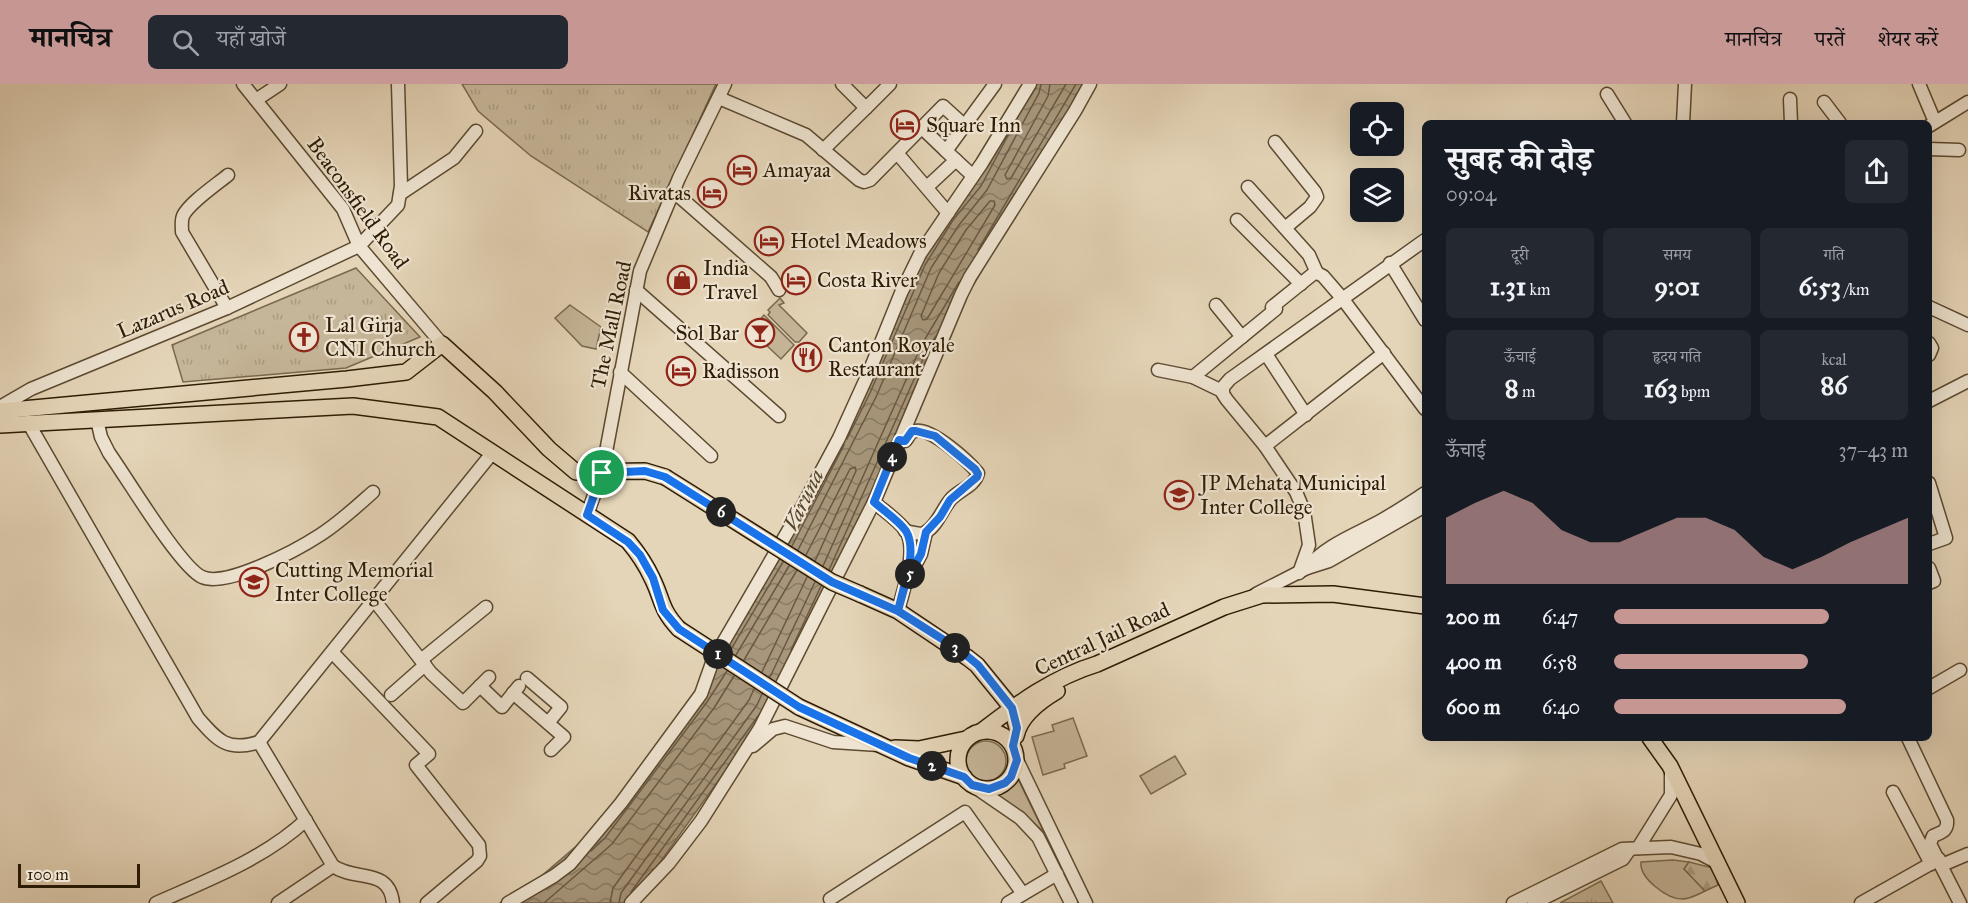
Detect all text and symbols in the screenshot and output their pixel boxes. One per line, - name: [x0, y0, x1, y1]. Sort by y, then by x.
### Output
- search box: [148, 15, 568, 69]
- text: मानचित्र: [30, 20, 112, 55]
- text: यहाँ खोजें: [217, 25, 286, 52]
- icon: search: [169, 26, 202, 59]
- text: मानचित्र: [1725, 26, 1782, 52]
- text: परतें: [1815, 26, 1845, 52]
- text: शेयर करें: [1878, 26, 1938, 52]
- map controls: [1350, 102, 1404, 222]
- button: locate: [1350, 102, 1404, 156]
- hotel icon: Square Inn: [889, 109, 921, 141]
- place label: Square Inn: [926, 112, 1021, 138]
- street label: Beaconsfield Road: [301, 132, 415, 274]
- text: सुबह की दौड़: [1446, 139, 1593, 179]
- button: share: [1845, 140, 1908, 203]
- hotel icon: Amayaa: [726, 154, 758, 186]
- place label: Amayaa: [762, 157, 831, 183]
- button: layers: [1350, 168, 1404, 222]
- hotel icon: Rivatas: [696, 177, 728, 209]
- place label: Rivatas: [628, 180, 691, 206]
- text: 09:04: [1446, 182, 1496, 206]
- hotel icon: Hotel Meadows: [753, 225, 785, 257]
- place label: Hotel Meadows: [790, 228, 927, 254]
- text: दूरी: [1511, 245, 1529, 264]
- text: समय: [1663, 245, 1691, 264]
- text: गति: [1824, 245, 1844, 264]
- place label: India Travel: [703, 255, 758, 305]
- street label: The Mall Road: [585, 258, 637, 391]
- shop icon: India Travel: [666, 264, 698, 296]
- hotel icon: Costa River: [780, 264, 812, 296]
- place label: Costa River: [817, 267, 917, 293]
- text: 1.31: [1490, 270, 1526, 302]
- text: 9:01: [1654, 270, 1700, 302]
- text: 6:53: [1799, 270, 1841, 302]
- street label: Lazarus Road: [113, 274, 233, 344]
- text: km: [1526, 280, 1550, 299]
- text: /km: [1841, 280, 1870, 299]
- place label: Lal Girja CNI Church: [325, 312, 436, 362]
- bar icon: Sol Bar: [744, 317, 776, 349]
- place label: Sol Bar: [675, 320, 739, 346]
- church icon: Lal Girja CNI Church: [288, 321, 320, 353]
- place label: Canton Royale Restaurant: [828, 332, 955, 382]
- restaurant icon: Canton Royale Restaurant: [791, 341, 823, 373]
- text: ऊँचाई: [1504, 347, 1536, 366]
- text: हृदय गति: [1653, 347, 1701, 366]
- text: kcal: [1821, 350, 1847, 369]
- hotel icon: Radisson: [665, 355, 697, 387]
- place label: Radisson: [702, 358, 779, 384]
- text: 86: [1820, 369, 1848, 401]
- text: 8: [1505, 372, 1518, 404]
- text: 163: [1644, 372, 1678, 404]
- text: m: [1518, 382, 1535, 401]
- text: bpm: [1678, 382, 1710, 401]
- text: ऊँचाई: [1446, 438, 1485, 462]
- text: 37–43 m: [1839, 438, 1908, 462]
- pin: 4: [877, 442, 907, 472]
- pin: [576, 447, 627, 498]
- text: 4: [888, 447, 896, 466]
- icon: arrive: [585, 456, 618, 489]
- water label: Varuna: [777, 465, 829, 535]
- place label: JP Mehata Municipal Inter College: [1198, 470, 1386, 520]
- school or university icon: JP Mehata Municipal Inter College: [1163, 479, 1195, 511]
- pin: 6: [706, 497, 736, 527]
- text: 6: [717, 502, 725, 521]
- place label: Cutting Memorial Inter College: [275, 557, 434, 607]
- pin: 5: [895, 559, 925, 589]
- text: 5: [906, 564, 914, 583]
- school or university icon: Cutting Memorial Inter College: [238, 566, 270, 598]
- street label: Central Jail Road: [1030, 596, 1174, 682]
- text: 200 m: [1446, 605, 1500, 629]
- text: 6:47: [1542, 605, 1578, 629]
- pin: 3: [940, 633, 970, 663]
- text: 3: [952, 638, 958, 657]
- pin: 1: [703, 639, 733, 669]
- text: 1: [715, 644, 721, 663]
- text: 400 m: [1446, 650, 1502, 674]
- text: 6:58: [1542, 650, 1577, 674]
- text: 600 m: [1446, 695, 1501, 719]
- text: 6:40: [1542, 695, 1580, 719]
- pin: 2: [917, 751, 947, 781]
- text: 2: [928, 756, 936, 775]
- scale bar: [18, 861, 140, 888]
- text: 100 m: [27, 865, 69, 884]

